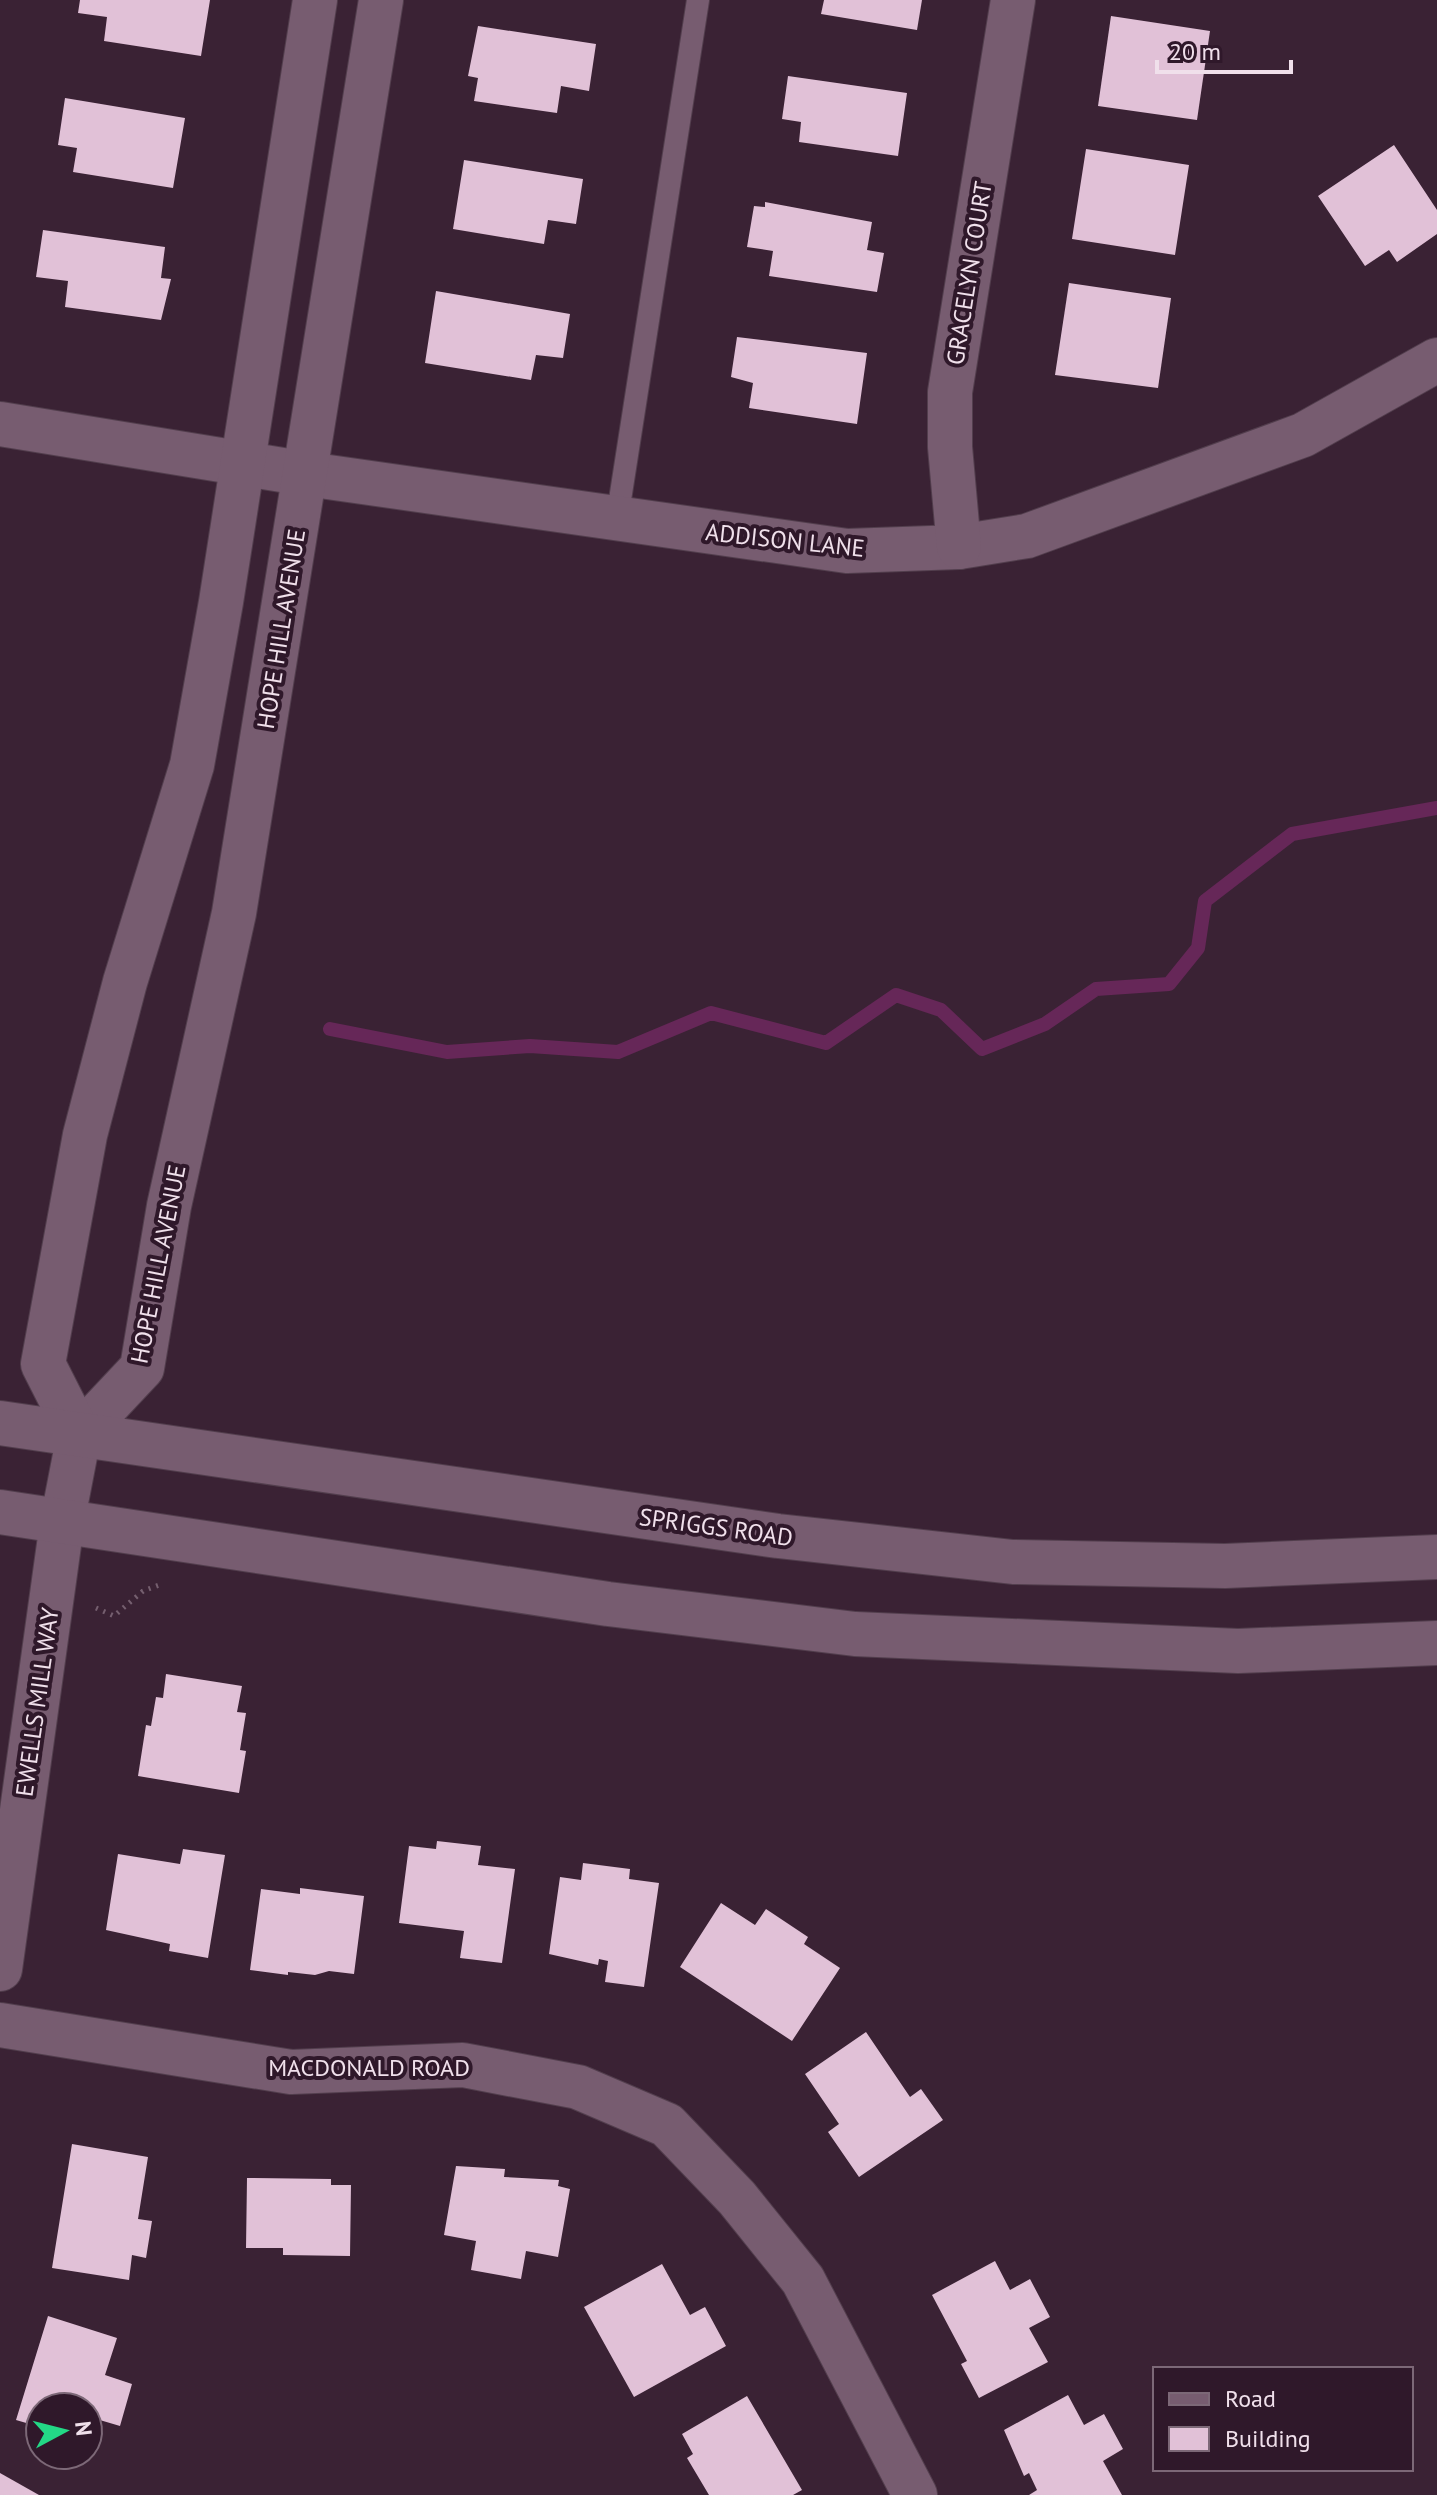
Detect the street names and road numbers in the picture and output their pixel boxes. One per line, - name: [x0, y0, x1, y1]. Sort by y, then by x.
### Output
- street label: GRACELYN COURT: [939, 179, 999, 367]
- street label: ADDISON LANE: [704, 516, 866, 564]
- street label: HOPE HILL AVENUE: [250, 527, 312, 731]
- street label: HOPE HILL AVENUE: [124, 1162, 192, 1366]
- street label: SPRIGGS ROAD: [637, 1501, 795, 1553]
- street label: EWELLS MILL WAY: [8, 1605, 66, 1798]
- street label: MACDONALD ROAD: [268, 2052, 470, 2083]

